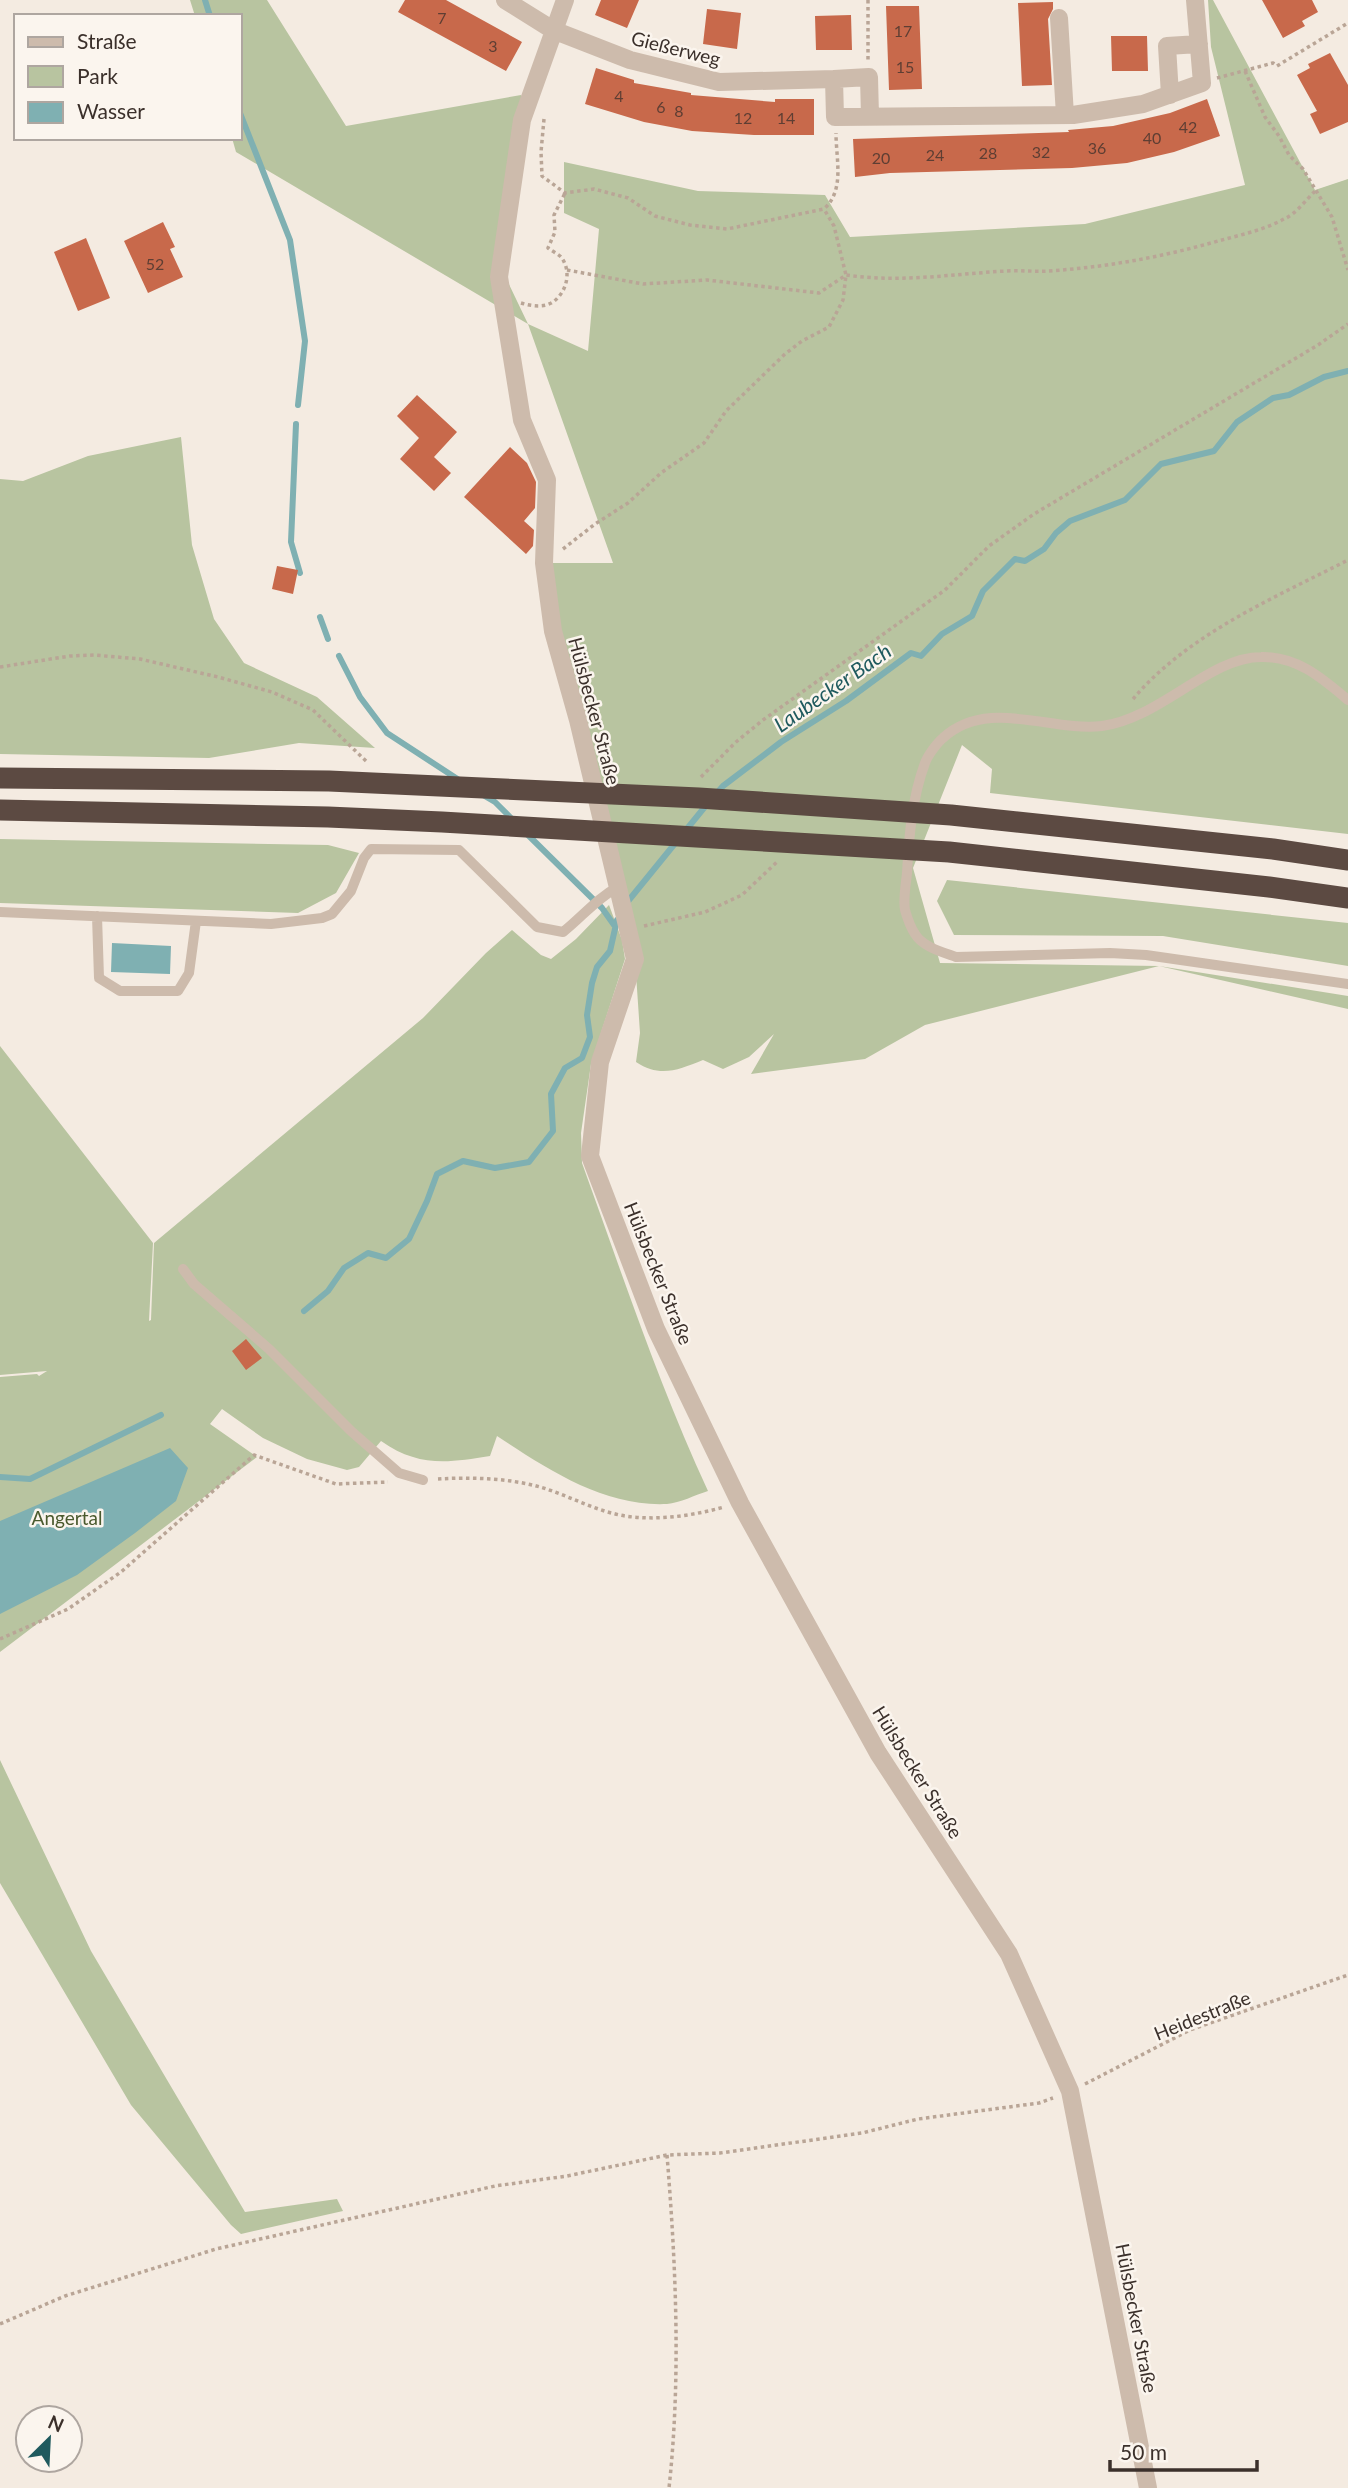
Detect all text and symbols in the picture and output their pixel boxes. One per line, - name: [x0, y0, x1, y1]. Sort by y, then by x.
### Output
- house number: 7: [437, 8, 447, 27]
- legend: [14, 14, 242, 140]
- house number: 17: [894, 21, 912, 40]
- street label: Gießerweg: [629, 26, 723, 70]
- text: Straße: [77, 28, 137, 53]
- house number: 3: [488, 36, 498, 55]
- house number: 15: [896, 57, 914, 76]
- text: Park: [77, 63, 118, 88]
- house number: 4: [614, 86, 624, 105]
- house number: 6: [656, 97, 666, 116]
- text: Wasser: [77, 98, 145, 123]
- house number: 8: [674, 101, 684, 120]
- house number: 12: [734, 108, 752, 127]
- house number: 14: [777, 108, 795, 127]
- house number: 42: [1179, 117, 1197, 136]
- house number: 40: [1143, 128, 1161, 147]
- house number: 36: [1088, 138, 1106, 157]
- house number: 32: [1032, 142, 1050, 161]
- house number: 28: [979, 143, 997, 162]
- house number: 24: [926, 145, 944, 164]
- house number: 20: [872, 148, 890, 167]
- house number: 52: [146, 254, 164, 273]
- street label: Hülsbecker Straße: [564, 635, 626, 787]
- water label: Laubecker Bach: [769, 637, 895, 737]
- street label: Hülsbecker Straße: [620, 1198, 698, 1348]
- park label: Angertal: [32, 1506, 102, 1529]
- street label: Hülsbecker Straße: [868, 1702, 968, 1842]
- street label: Heidestraße: [1151, 1985, 1253, 2045]
- street label: Hülsbecker Straße: [1111, 2241, 1163, 2395]
- north arrow: [14, 2404, 84, 2474]
- text: N: [45, 2410, 67, 2436]
- scale bar: [1110, 2428, 1257, 2472]
- text: 50 m: [1120, 2439, 1167, 2464]

